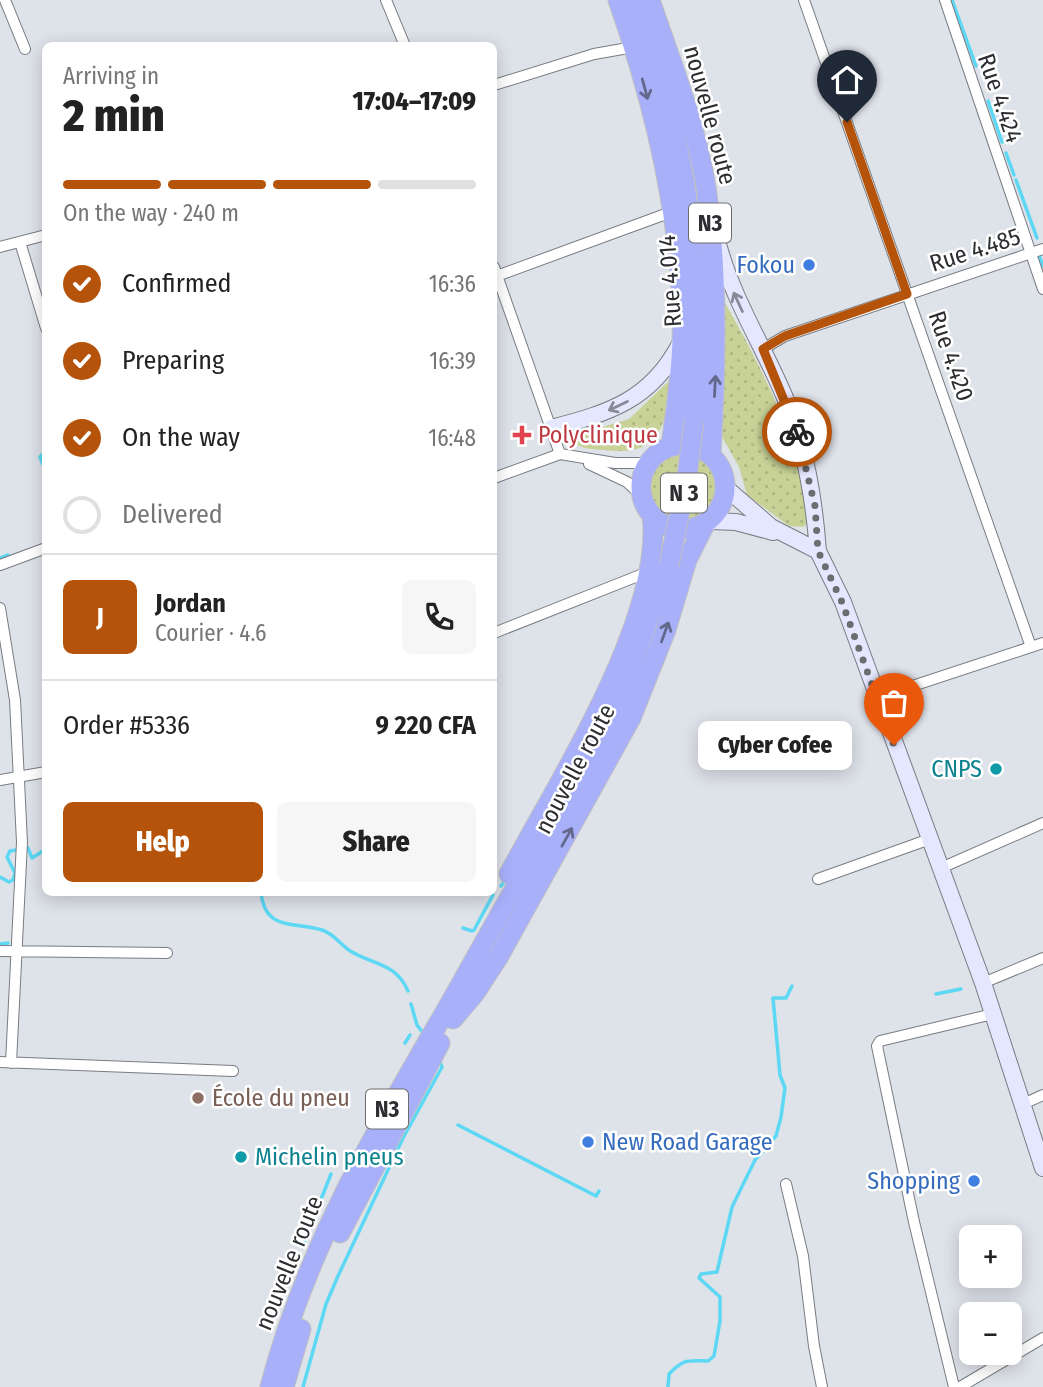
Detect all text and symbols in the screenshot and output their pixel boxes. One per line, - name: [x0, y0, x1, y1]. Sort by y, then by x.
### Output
- street label: nouvelle route: [678, 43, 742, 187]
- pin: [817, 50, 877, 122]
- street label: Rue 4.424: [972, 50, 1028, 146]
- icon: home: [828, 61, 866, 99]
- text: Arriving in: [63, 62, 159, 90]
- one-way arrow: [640, 77, 653, 99]
- text: 17:04–17:09: [352, 86, 476, 117]
- text: 2 min: [63, 88, 165, 143]
- text: On the way · 240 m: [63, 199, 239, 227]
- road number: N3: [689, 204, 731, 243]
- street label: Rue 4.485: [926, 222, 1024, 278]
- street label: Rue 4.014: [653, 234, 687, 328]
- place label: Fokou: [737, 251, 795, 279]
- marker: Fokou: [801, 257, 817, 273]
- icon: check: [63, 265, 101, 303]
- text: Confirmed: [122, 268, 232, 299]
- text: 16:36: [429, 270, 476, 298]
- one-way arrow: [731, 292, 744, 313]
- street label: Rue 4.420: [923, 307, 979, 405]
- icon: check: [63, 342, 101, 380]
- text: Preparing: [122, 345, 224, 376]
- text: 16:39: [429, 347, 476, 375]
- one-way arrow: [708, 375, 721, 398]
- courier: [762, 397, 832, 467]
- one-way arrow: [608, 399, 629, 413]
- icon: bike: [778, 413, 816, 451]
- icon: check: [63, 419, 101, 457]
- place label: Polyclinique: [538, 421, 658, 449]
- text: On the way: [122, 422, 240, 453]
- text: 16:48: [428, 424, 476, 452]
- marker: Polyclinique: [512, 425, 532, 445]
- road number: N 3: [661, 474, 707, 512]
- text: Delivered: [122, 499, 223, 530]
- button: phone: [402, 580, 476, 654]
- text: Jordan: [155, 588, 226, 619]
- text: J: [96, 602, 104, 633]
- text: Courier · 4.6: [155, 619, 266, 647]
- one-way arrow: [660, 621, 672, 643]
- pin: [864, 673, 924, 745]
- icon: bag: [875, 684, 913, 722]
- street label: nouvelle route: [529, 699, 621, 839]
- text: Order #5336: [63, 710, 190, 741]
- text: 9 220 CFA: [376, 710, 476, 741]
- callout: Cyber Cofee: [698, 720, 852, 770]
- text: Cyber Cofee: [718, 731, 832, 759]
- place label: CNPS: [931, 755, 982, 783]
- marker: CNPS: [988, 761, 1004, 777]
- button: Help: [63, 802, 263, 882]
- button: Share: [277, 802, 476, 882]
- one-way arrow: [561, 827, 574, 848]
- place label: École du pneu: [212, 1083, 350, 1112]
- marker: École du pneu: [190, 1090, 206, 1106]
- road number: N3: [366, 1090, 408, 1128]
- place label: New Road Garage: [602, 1128, 773, 1156]
- marker: New Road Garage: [580, 1134, 596, 1150]
- place label: Michelin pneus: [255, 1143, 404, 1171]
- marker: Michelin pneus: [233, 1149, 249, 1165]
- place label: Shopping: [867, 1167, 961, 1195]
- marker: Shopping: [966, 1173, 982, 1189]
- street label: nouvelle route: [249, 1192, 329, 1334]
- map controls: [959, 1225, 1022, 1365]
- button: +: [959, 1225, 1022, 1288]
- button: −: [959, 1302, 1022, 1365]

